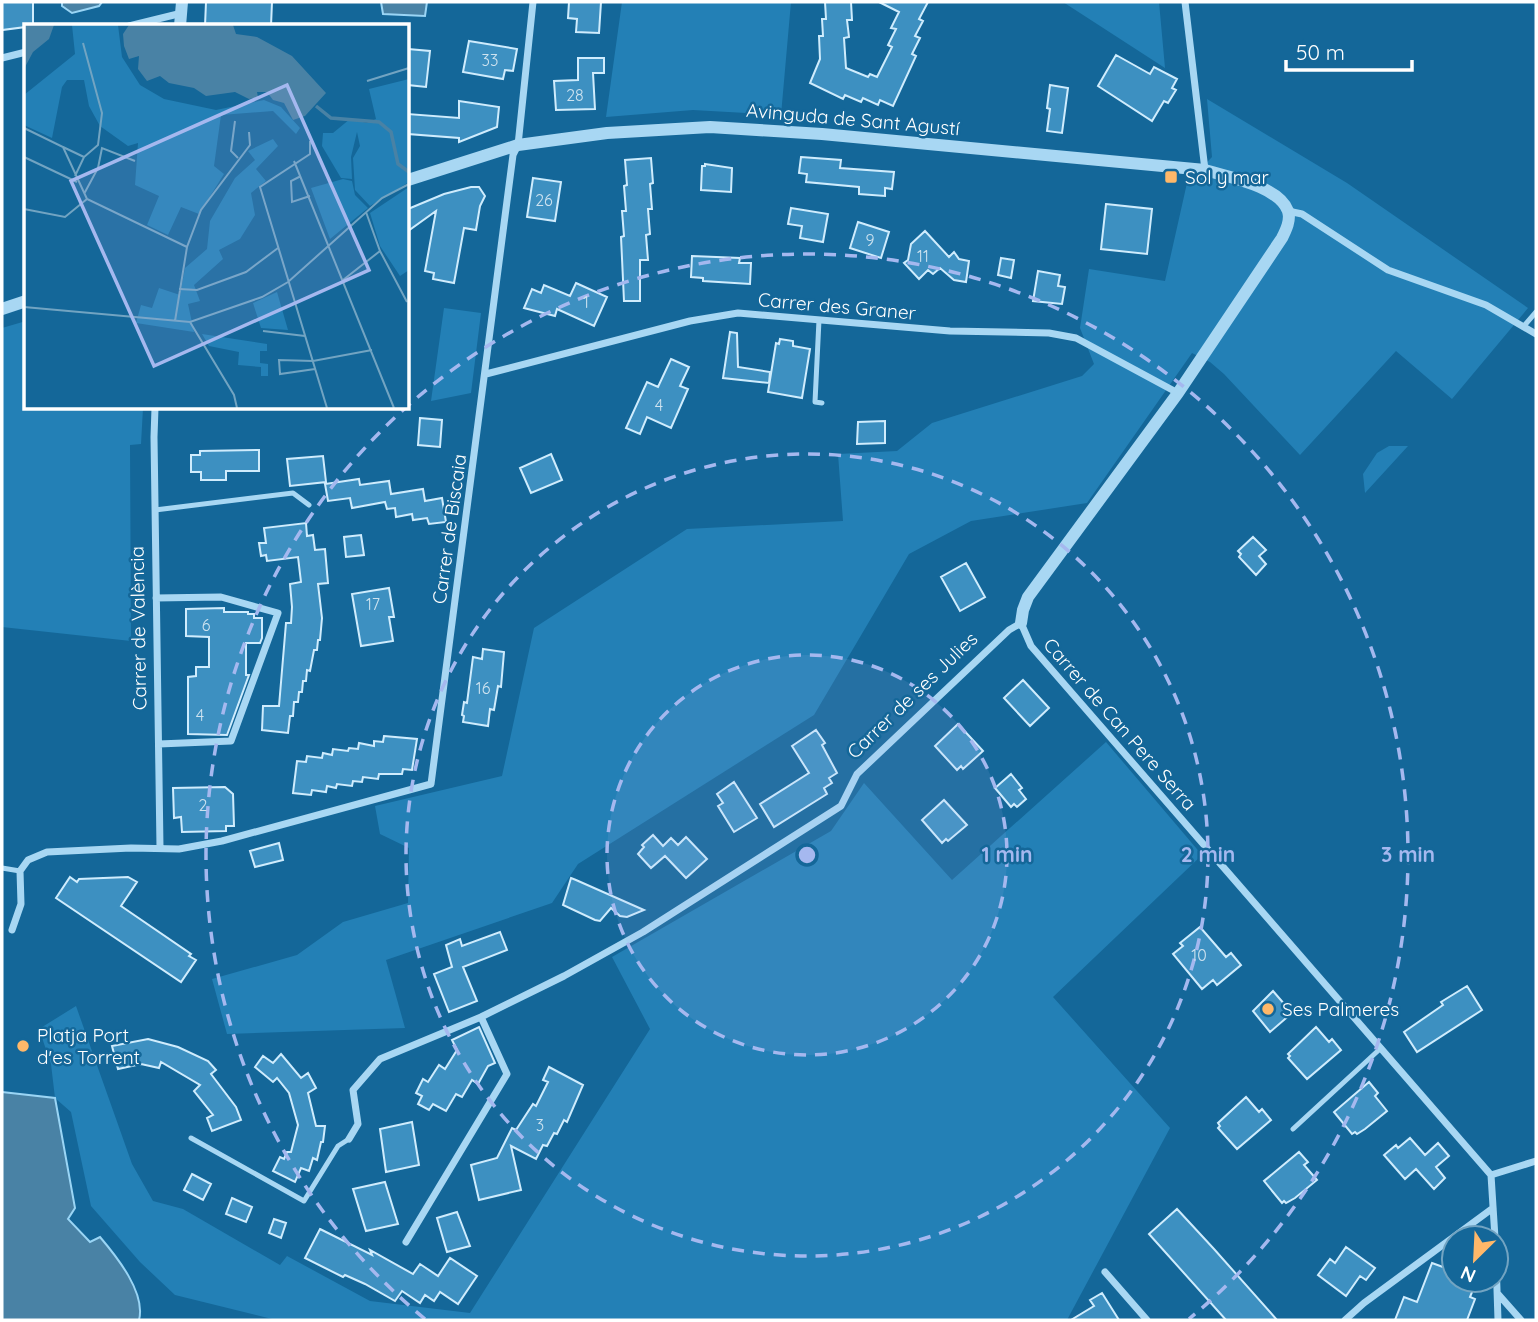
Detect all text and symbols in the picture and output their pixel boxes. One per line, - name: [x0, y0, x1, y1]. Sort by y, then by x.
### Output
- inset map: [24, 24, 410, 410]
- scale bar: [1286, 28, 1412, 72]
- text: 50 m: [1296, 39, 1345, 65]
- house number: 33: [482, 50, 498, 70]
- house number: 28: [566, 85, 584, 105]
- street label: Avinguda de Sant Agustí: [745, 98, 962, 140]
- place label: Sol y mar: [1185, 165, 1270, 189]
- marker: Sol y mar: [1163, 169, 1179, 185]
- house number: 26: [535, 190, 553, 210]
- house number: 9: [866, 230, 875, 250]
- house number: 11: [917, 246, 929, 266]
- street label: Carrer des Graner: [757, 287, 918, 325]
- house number: 1: [583, 292, 589, 312]
- house number: 4: [655, 395, 663, 415]
- street label: Carrer de Biscaia: [427, 453, 471, 605]
- street label: Carrer de València: [125, 546, 151, 710]
- house number: 17: [366, 594, 380, 614]
- house number: 6: [202, 615, 211, 635]
- street label: Carrer de ses Julies: [842, 626, 982, 763]
- street label: Carrer de Can Pere Serra: [1038, 633, 1202, 815]
- house number: 16: [476, 678, 491, 698]
- house number: 4: [196, 705, 204, 725]
- house number: 2: [199, 795, 208, 815]
- text: 1 min: [982, 841, 1032, 867]
- text: 2 min: [1181, 841, 1235, 867]
- text: 3 min: [1381, 841, 1435, 867]
- centre of rings: [795, 843, 819, 867]
- house number: 10: [1191, 945, 1207, 965]
- place label: Ses Palmeres: [1282, 997, 1399, 1021]
- marker: Ses Palmeres: [1260, 1001, 1276, 1017]
- place label: Platja Port d'es Torrent: [37, 1023, 140, 1069]
- marker: Platja Port d'es Torrent: [15, 1038, 31, 1054]
- house number: 3: [536, 1115, 544, 1135]
- north arrow: [1440, 1224, 1510, 1294]
- text: N: [1457, 1261, 1479, 1288]

